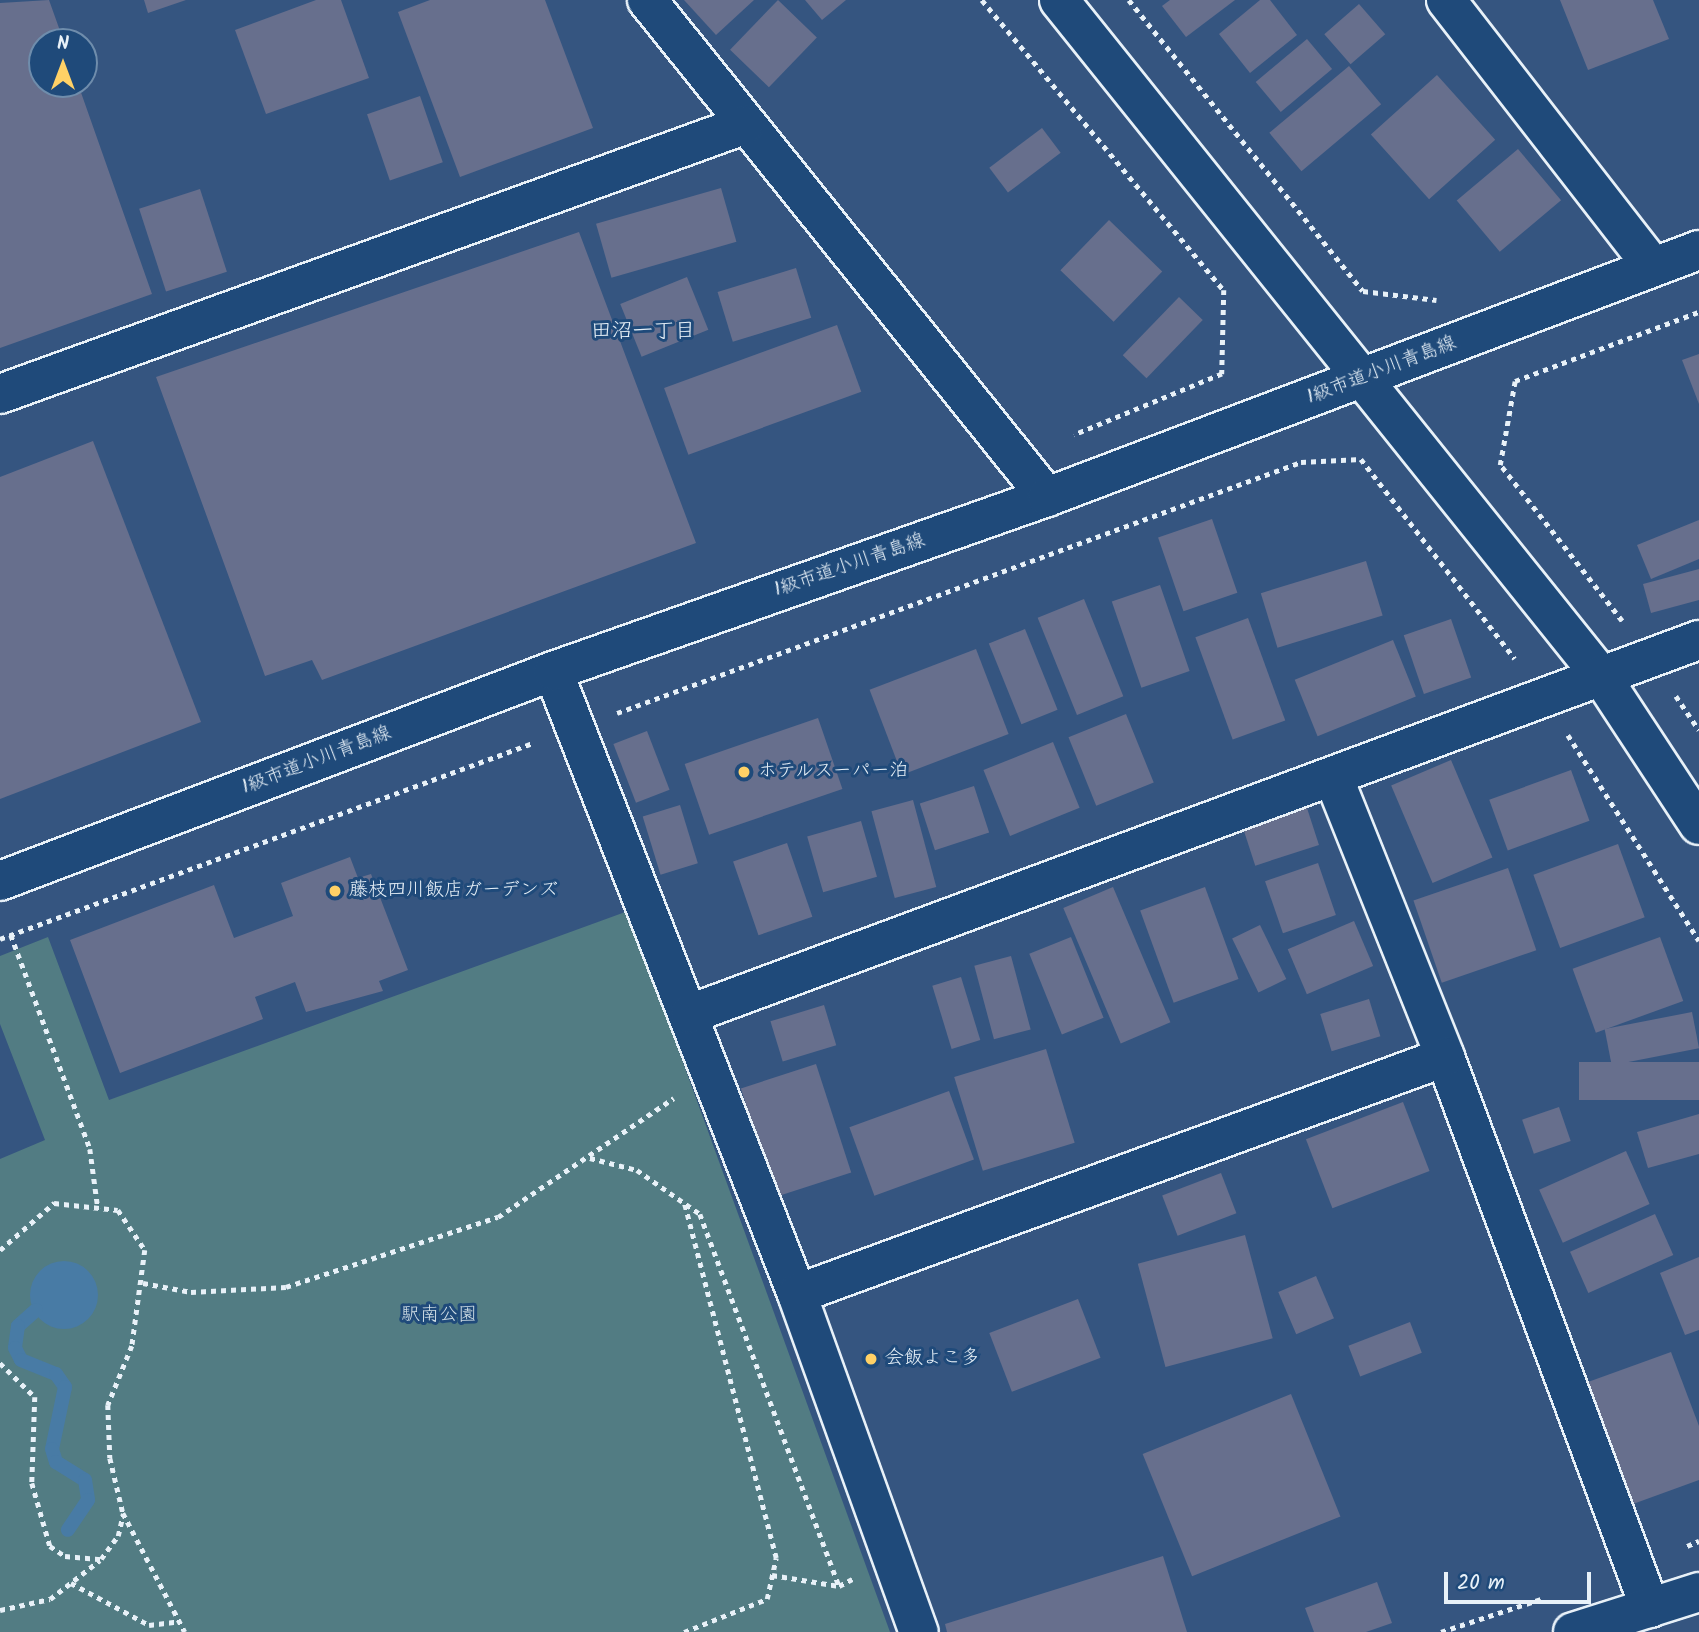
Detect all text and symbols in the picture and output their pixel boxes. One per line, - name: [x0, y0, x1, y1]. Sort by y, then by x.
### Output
- north arrow: [28, 28, 98, 98]
- text: N: [57, 29, 69, 59]
- district label: 田沼一丁目: [591, 319, 695, 345]
- street label: 1級市道小川青島線: [1304, 332, 1460, 410]
- street label: 1級市道小川青島線: [772, 530, 928, 602]
- street label: 1級市道小川青島線: [239, 722, 395, 800]
- place label: ホテルスーパー泊: [758, 761, 909, 783]
- marker: ホテルスーパー泊: [736, 764, 752, 780]
- place label: 藤枝四川飯店ガーデンズ: [349, 880, 558, 902]
- marker: 藤枝四川飯店ガーデンズ: [327, 883, 343, 899]
- park label: 駅南公園: [401, 1305, 477, 1327]
- place label: 会飯よこ多: [885, 1348, 980, 1370]
- marker: 会飯よこ多: [863, 1351, 879, 1367]
- scale bar: [1447, 1558, 1594, 1602]
- text: 20 m: [1457, 1567, 1505, 1600]

